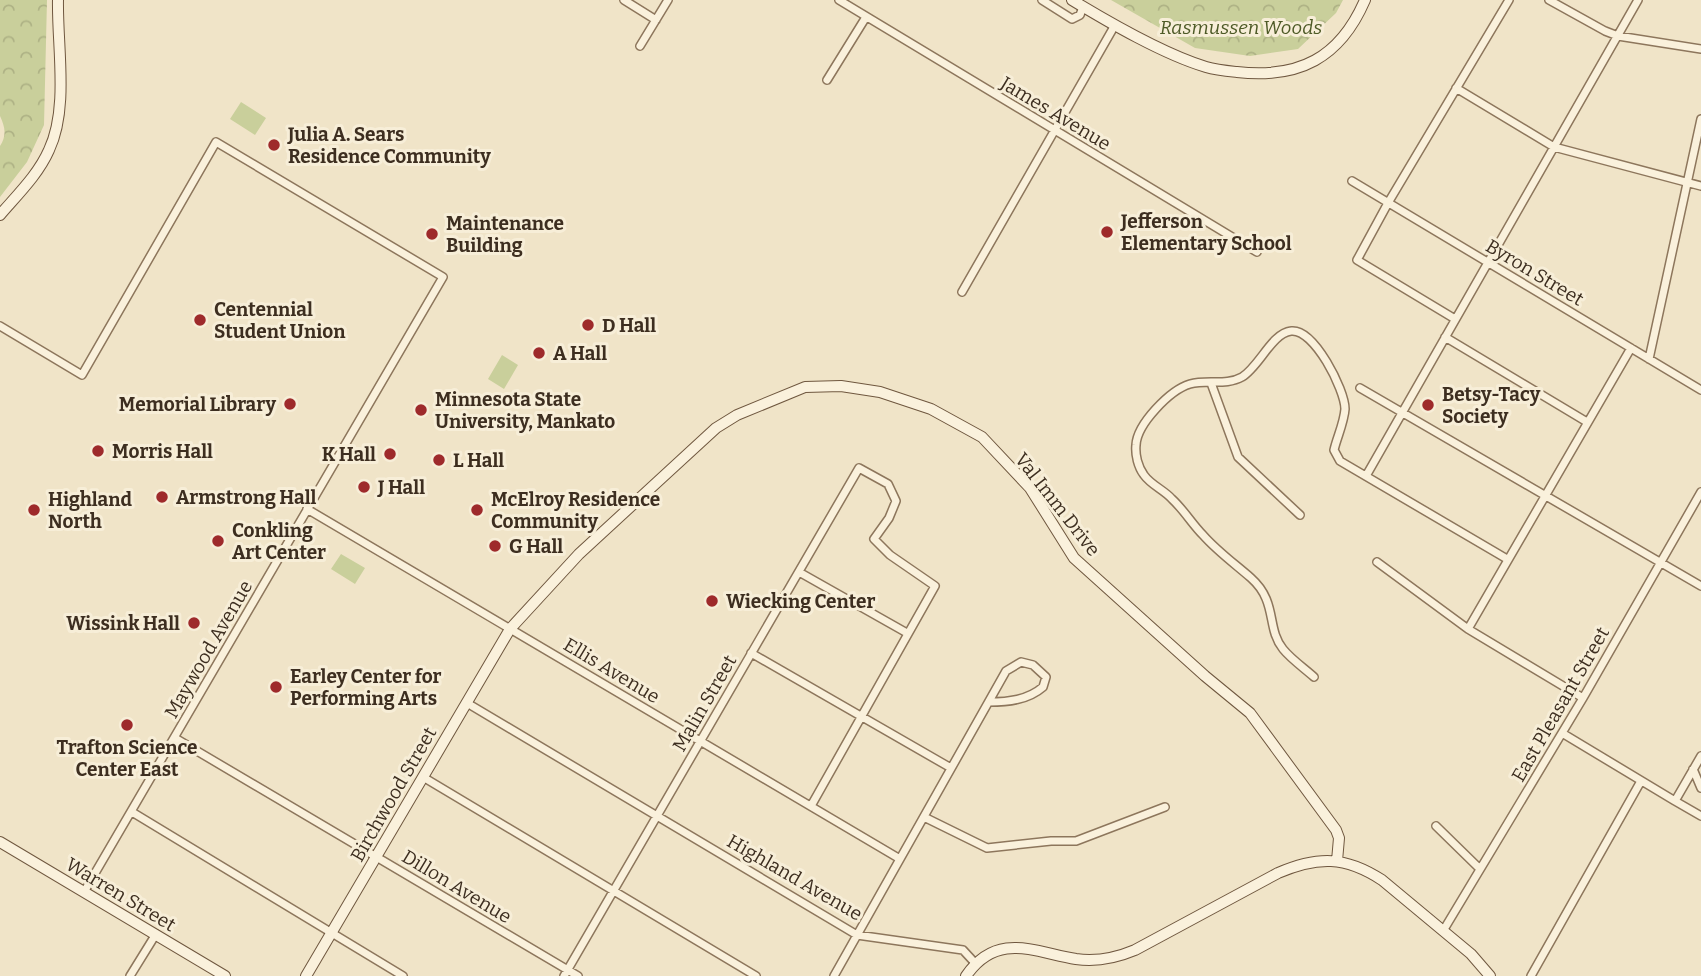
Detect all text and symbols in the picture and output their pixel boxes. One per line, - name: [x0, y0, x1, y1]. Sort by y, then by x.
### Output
- park label: Rasmussen Woods: [1160, 16, 1322, 39]
- street label: James Avenue: [996, 71, 1115, 155]
- place label: Julia A. Sears Residence Community: [287, 123, 491, 168]
- marker: Julia A. Sears Residence Community: [266, 137, 282, 153]
- place label: Jefferson Elementary School: [1120, 210, 1292, 255]
- place label: Maintenance Building: [446, 212, 564, 257]
- marker: Jefferson Elementary School: [1099, 224, 1115, 240]
- marker: Maintenance Building: [424, 226, 440, 242]
- street label: Byron Street: [1482, 234, 1588, 311]
- place label: Centennial Student Union: [214, 298, 346, 343]
- marker: Centennial Student Union: [192, 312, 208, 328]
- place label: D Hall: [602, 314, 656, 337]
- marker: D Hall: [580, 317, 596, 333]
- place label: A Hall: [553, 342, 607, 365]
- marker: A Hall: [531, 345, 547, 361]
- place label: Betsy-Tacy Society: [1442, 383, 1541, 428]
- place label: Minnesota State University, Mankato: [435, 388, 615, 433]
- place label: Memorial Library: [119, 393, 276, 416]
- marker: Memorial Library: [282, 396, 298, 412]
- marker: Betsy-Tacy Society: [1420, 397, 1436, 413]
- marker: Minnesota State University, Mankato: [413, 402, 429, 418]
- place label: Morris Hall: [112, 440, 213, 463]
- marker: Morris Hall: [90, 443, 106, 459]
- place label: K Hall: [322, 443, 376, 466]
- marker: K Hall: [382, 446, 398, 462]
- street label: Val Imm Drive: [1010, 448, 1105, 561]
- place label: L Hall: [453, 449, 504, 472]
- marker: L Hall: [431, 452, 447, 468]
- place label: J Hall: [377, 476, 425, 499]
- marker: J Hall: [356, 479, 372, 495]
- place label: Armstrong Hall: [176, 486, 317, 509]
- place label: Highland North: [48, 488, 132, 533]
- place label: McElroy Residence Community: [491, 488, 660, 533]
- marker: Armstrong Hall: [154, 489, 170, 505]
- marker: Highland North: [26, 502, 42, 518]
- marker: McElroy Residence Community: [469, 502, 485, 518]
- place label: Conkling Art Center: [232, 519, 326, 564]
- marker: Conkling Art Center: [210, 533, 226, 549]
- place label: G Hall: [509, 535, 563, 558]
- marker: G Hall: [487, 538, 503, 554]
- street label: Maywood Avenue: [160, 576, 257, 722]
- place label: Wiecking Center: [726, 590, 875, 613]
- marker: Wiecking Center: [704, 593, 720, 609]
- place label: Wissink Hall: [66, 612, 180, 635]
- marker: Wissink Hall: [186, 615, 202, 631]
- street label: East Pleasant Street: [1507, 623, 1614, 786]
- street label: Ellis Avenue: [559, 633, 664, 708]
- street label: Malin Street: [668, 651, 741, 756]
- place label: Earley Center for Performing Arts: [290, 665, 442, 710]
- marker: Earley Center for Performing Arts: [268, 679, 284, 695]
- marker: Trafton Science Center East: [119, 717, 135, 733]
- street label: Birchwood Street: [346, 723, 441, 866]
- place label: Trafton Science Center East: [56, 736, 198, 781]
- street label: Highland Avenue: [723, 829, 867, 926]
- street label: Dillon Avenue: [398, 845, 516, 928]
- street label: Warren Street: [62, 853, 180, 936]

